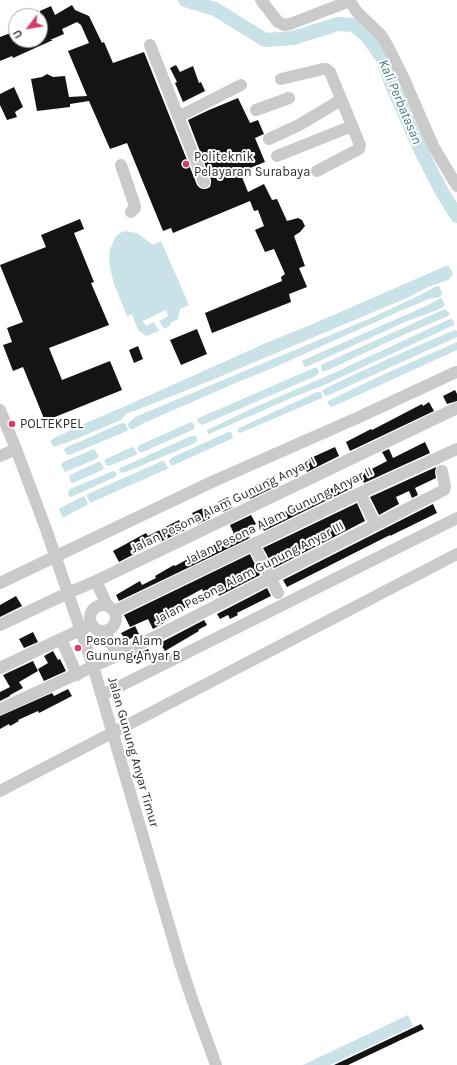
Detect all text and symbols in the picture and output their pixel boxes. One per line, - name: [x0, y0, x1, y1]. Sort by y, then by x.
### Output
- north arrow: [8, 8, 48, 48]
- text: U: [11, 27, 26, 41]
- water label: Kali Perbatasan: [375, 57, 425, 147]
- place label: Politeknik Pelayaran Surabaya: [194, 149, 310, 180]
- marker: Politeknik Pelayaran Surabaya: [181, 159, 191, 169]
- place label: POLTEKPEL: [20, 416, 83, 432]
- marker: POLTEKPEL: [7, 419, 17, 429]
- street label: Jalan Pesona Alam Gunung Anyar I: [128, 453, 318, 557]
- street label: Jalan Pesona Alam Gunung Anyar II: [182, 464, 376, 568]
- street label: Jalan Pesona Alam Gunung Anyar III: [151, 518, 347, 628]
- place label: Pesona Alam Gunung Anyar B: [86, 633, 181, 664]
- marker: Pesona Alam Gunung Anyar B: [73, 643, 83, 653]
- street label: Jalan Gunung Anyar Timur: [104, 675, 162, 829]

